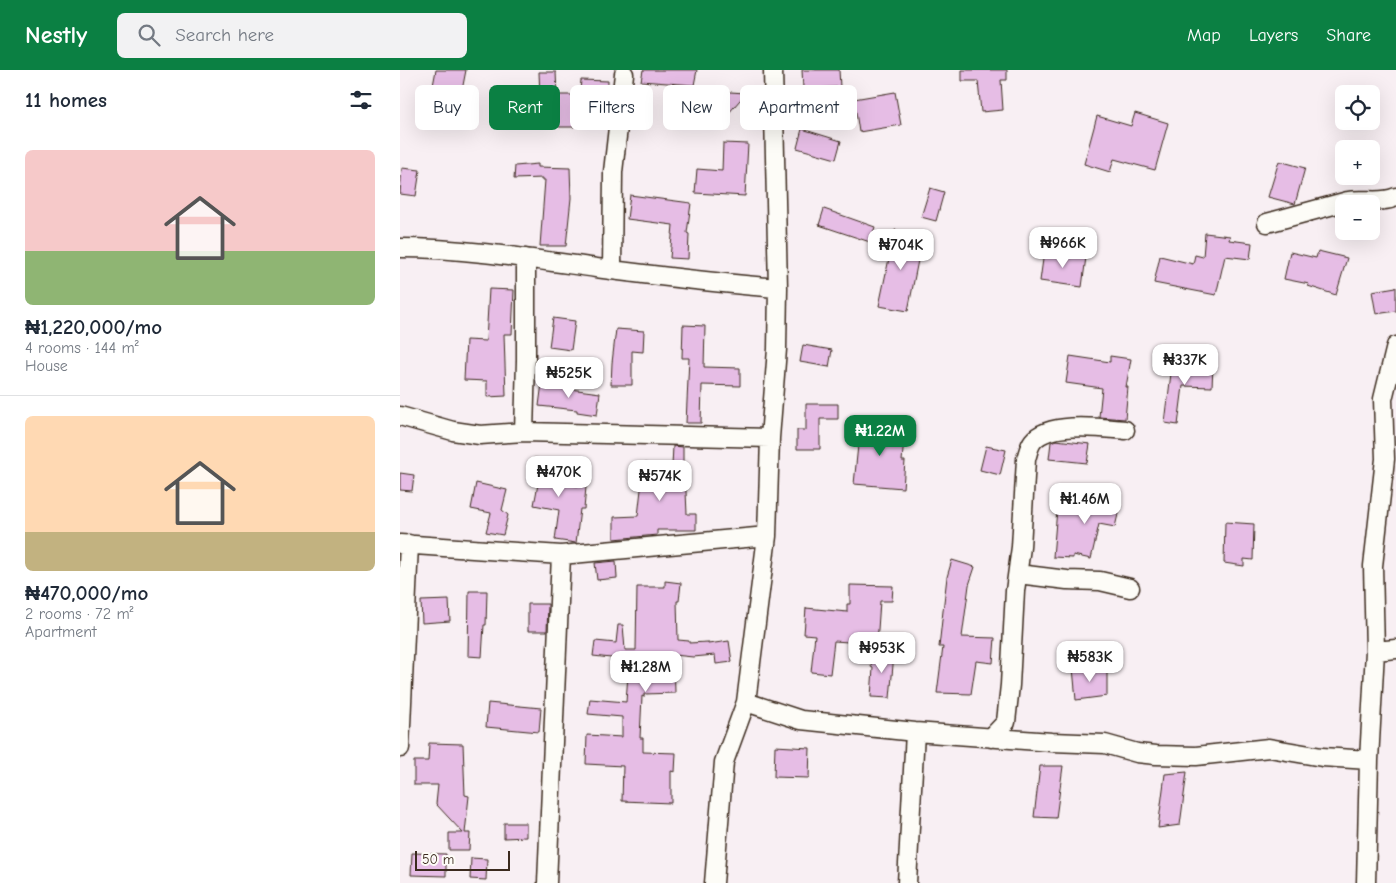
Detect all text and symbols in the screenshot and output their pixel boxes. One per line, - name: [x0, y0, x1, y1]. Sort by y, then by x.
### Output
- search box: [117, 13, 467, 58]
- text: Nestly: [25, 21, 87, 49]
- icon: search: [135, 21, 163, 49]
- text: Search here: [175, 24, 274, 46]
- text: Map: [1187, 25, 1221, 46]
- text: Layers: [1249, 25, 1298, 46]
- text: Share: [1326, 25, 1371, 46]
- chip: Buy: [415, 85, 479, 130]
- chip: Rent: [489, 85, 560, 130]
- chip: Filters: [570, 85, 653, 130]
- chip: New: [663, 85, 730, 130]
- chip: Apartment: [740, 85, 857, 130]
- map controls: [1335, 85, 1380, 240]
- button: locate: [1335, 85, 1380, 130]
- icon: filters: [347, 86, 375, 114]
- text: 11 homes: [25, 88, 107, 112]
- button: +: [1335, 140, 1380, 185]
- icon: home: [155, 183, 245, 273]
- button: −: [1335, 195, 1380, 240]
- pin: ₦966K: [1028, 226, 1098, 269]
- pin: ₦704K: [866, 228, 936, 271]
- text: ₦966K: [1040, 234, 1086, 252]
- text: ₦704K: [879, 236, 923, 254]
- text: ₦1,220,000/mo: [25, 315, 162, 339]
- text: 4 rooms · 144 m²: [25, 339, 139, 357]
- pin: ₦337K: [1150, 344, 1220, 386]
- text: ₦337K: [1163, 351, 1207, 369]
- pin: ₦525K: [534, 356, 604, 399]
- text: House: [25, 357, 68, 375]
- text: ₦525K: [546, 364, 592, 382]
- pin: ₦1.22M: [839, 414, 921, 457]
- text: ₦1.22M: [855, 422, 905, 440]
- icon: home: [155, 448, 245, 538]
- pin: ₦470K: [524, 456, 594, 498]
- pin: ₦574K: [625, 460, 695, 502]
- text: ₦470K: [537, 463, 581, 481]
- text: ₦574K: [639, 467, 681, 485]
- pin: ₦1.46M: [1044, 482, 1126, 525]
- text: ₦1.46M: [1060, 490, 1110, 508]
- text: ₦470,000/mo: [25, 581, 148, 605]
- text: 2 rooms · 72 m²: [25, 605, 134, 623]
- text: Apartment: [25, 623, 97, 641]
- pin: ₦953K: [847, 632, 917, 674]
- text: ₦953K: [859, 639, 905, 657]
- pin: ₦583K: [1055, 640, 1125, 683]
- text: ₦583K: [1067, 648, 1113, 666]
- pin: ₦1.28M: [605, 650, 687, 693]
- text: ₦1.28M: [621, 658, 671, 676]
- scale bar: [415, 848, 510, 871]
- text: 50 m: [422, 851, 454, 868]

